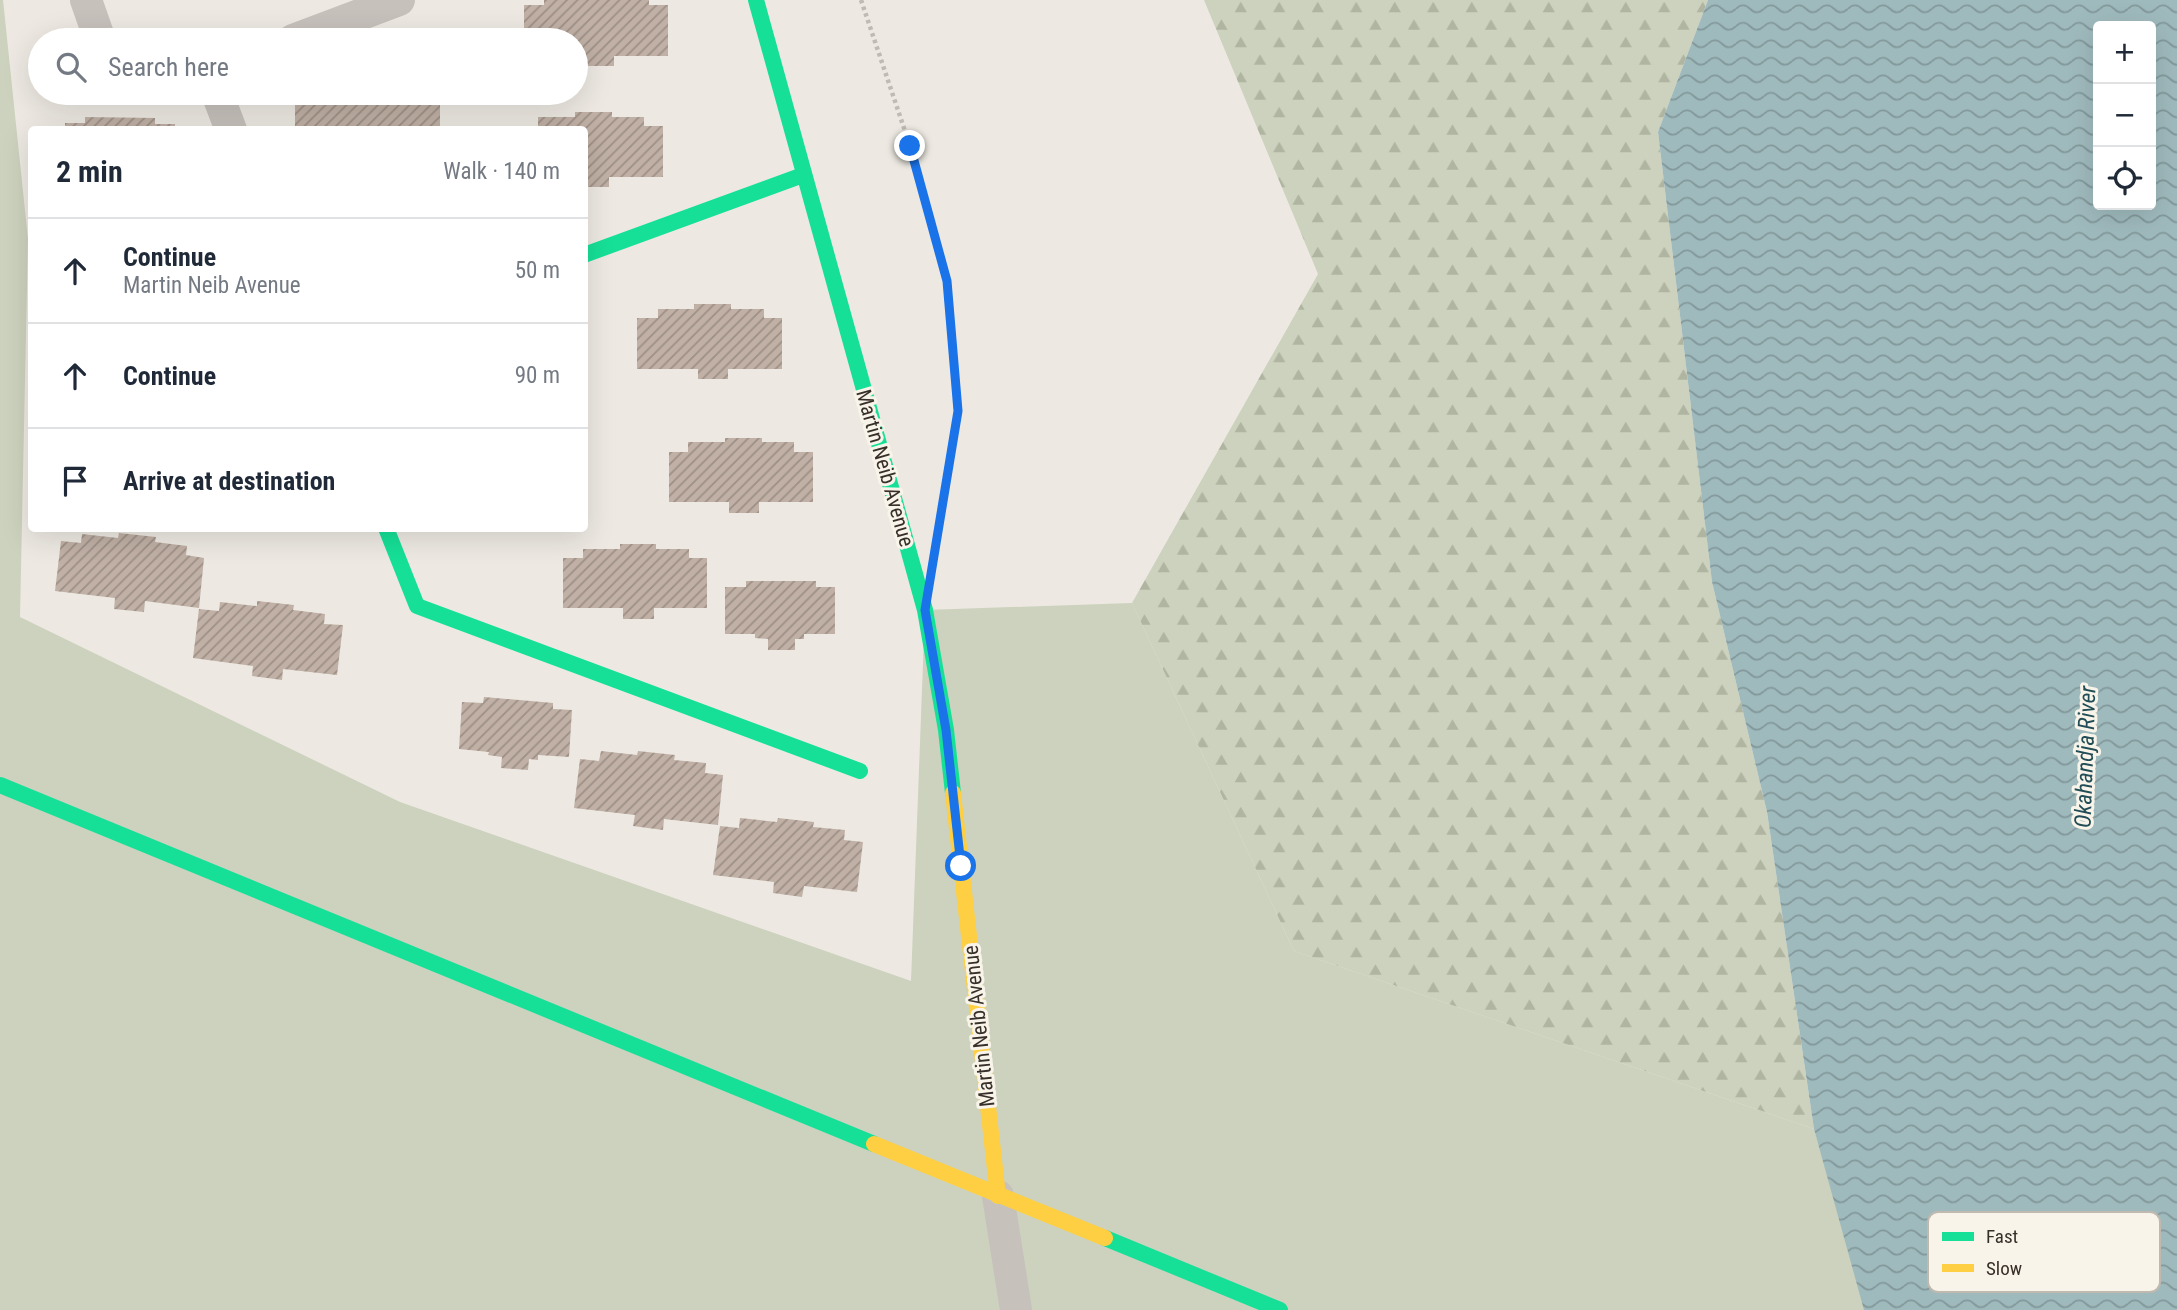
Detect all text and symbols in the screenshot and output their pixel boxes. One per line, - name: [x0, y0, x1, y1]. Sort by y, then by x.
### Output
- map controls: [2093, 21, 2156, 210]
- button: +: [2093, 21, 2156, 84]
- search box: [28, 28, 588, 105]
- icon: search: [52, 48, 90, 86]
- text: Search here: [108, 52, 229, 82]
- button: −: [2093, 84, 2156, 147]
- route end: [894, 130, 925, 161]
- button: locate: [2093, 147, 2156, 210]
- text: 2 min: [56, 154, 123, 189]
- text: Walk · 140 m: [443, 158, 560, 185]
- text: Continue: [123, 242, 216, 272]
- icon: ahead: [56, 252, 94, 290]
- text: 50 m: [515, 257, 560, 284]
- text: Martin Neib Avenue: [123, 272, 301, 299]
- icon: ahead: [56, 357, 94, 395]
- text: Continue: [123, 361, 216, 391]
- text: 90 m: [515, 362, 560, 389]
- street label: Martin Neib Avenue: [851, 387, 919, 549]
- icon: arrive: [56, 462, 94, 500]
- text: Arrive at destination: [123, 466, 335, 496]
- water label: Okahandja River: [2070, 684, 2102, 828]
- route start: [945, 850, 976, 881]
- street label: Martin Neib Avenue: [959, 944, 999, 1108]
- legend: [1928, 1212, 2160, 1292]
- text: Fast: [1986, 1225, 2018, 1248]
- text: Slow: [1986, 1257, 2022, 1280]

